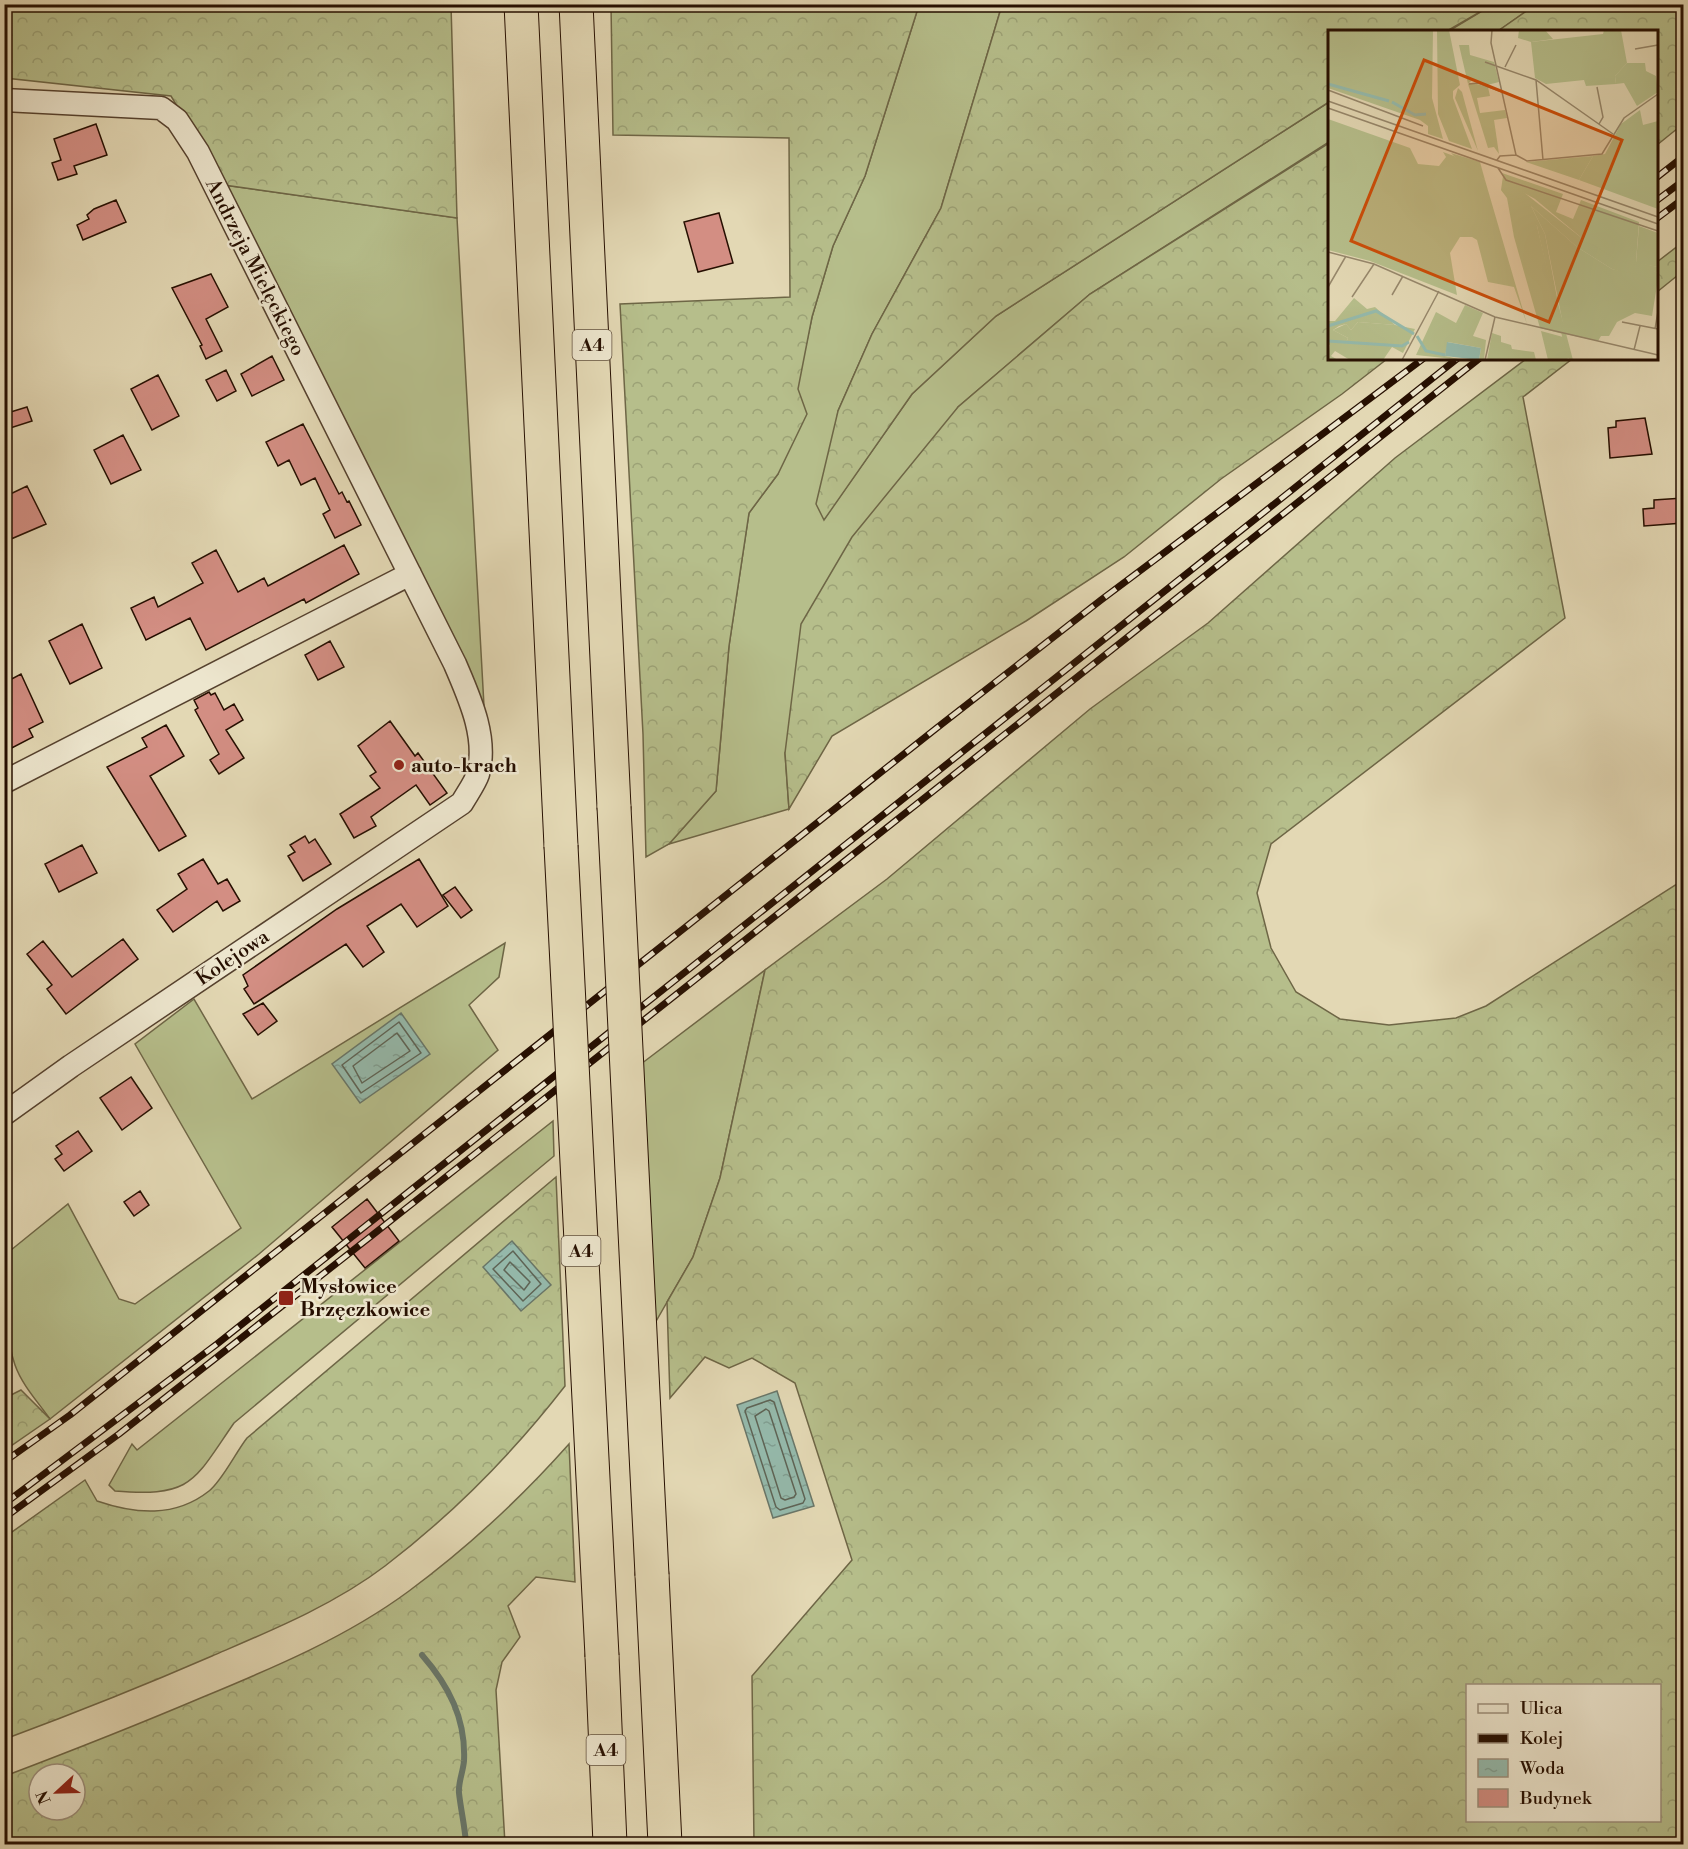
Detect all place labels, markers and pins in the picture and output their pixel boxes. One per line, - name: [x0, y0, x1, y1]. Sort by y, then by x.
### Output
- place label: auto-krach: [411, 754, 517, 779]
- marker: auto-krach: [392, 758, 406, 772]
- place label: Mysłowice Brzęczkowice: [300, 1275, 430, 1323]
- marker: Mysłowice Brzęczkowice: [277, 1289, 295, 1307]

